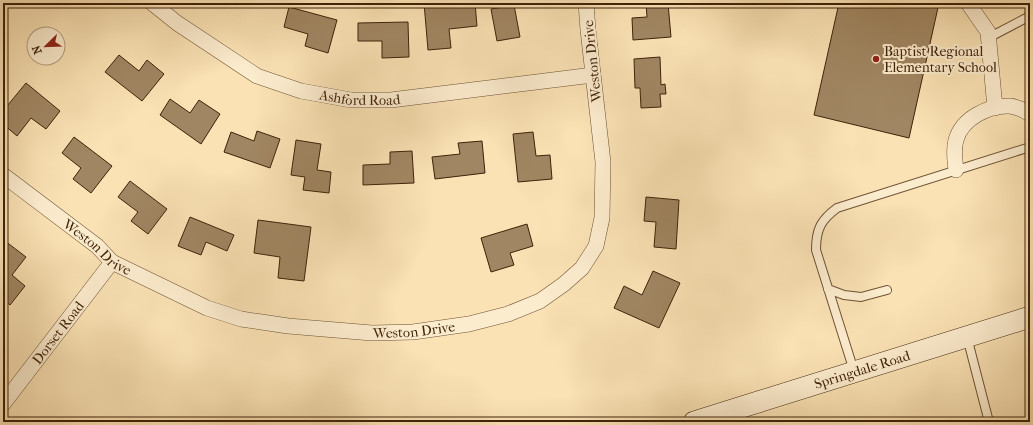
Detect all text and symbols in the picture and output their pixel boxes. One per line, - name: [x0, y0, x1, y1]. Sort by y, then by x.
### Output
- street label: Weston Drive: [580, 19, 605, 104]
- north arrow: [26, 26, 66, 66]
- text: N: [29, 43, 45, 56]
- place label: Baptist Regional Elementary School: [884, 43, 997, 76]
- marker: Baptist Regional Elementary School: [871, 54, 881, 64]
- street label: Ashford Road: [317, 86, 402, 109]
- street label: Weston Drive: [59, 215, 134, 279]
- street label: Dorset Road: [29, 298, 88, 368]
- street label: Weston Drive: [372, 318, 456, 342]
- street label: Springdale Road: [812, 347, 912, 393]

